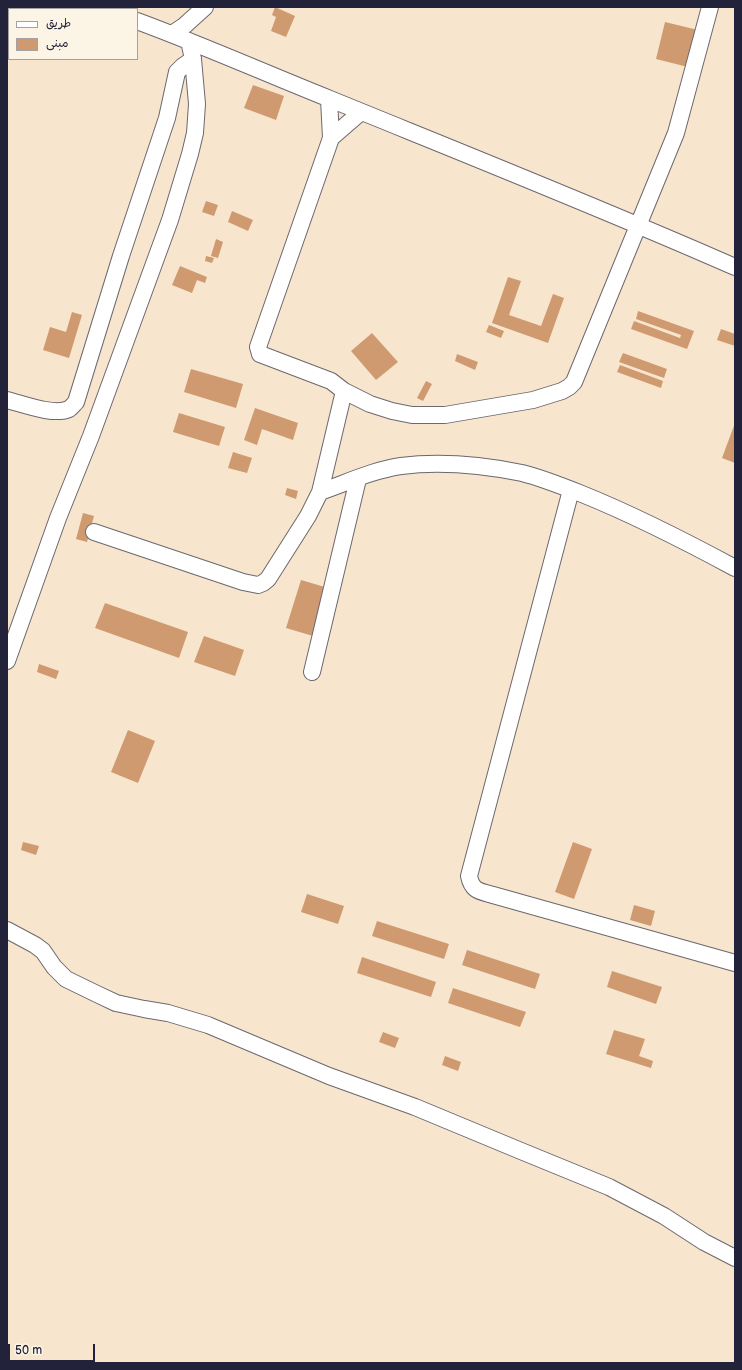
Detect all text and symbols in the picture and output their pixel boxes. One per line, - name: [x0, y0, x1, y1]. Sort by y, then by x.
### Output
- legend: [8, 8, 138, 60]
- text: طريق: [46, 16, 71, 31]
- text: مبنى: [46, 36, 69, 51]
- scale bar: [10, 1336, 97, 1362]
- text: 50 m: [15, 1343, 42, 1358]

